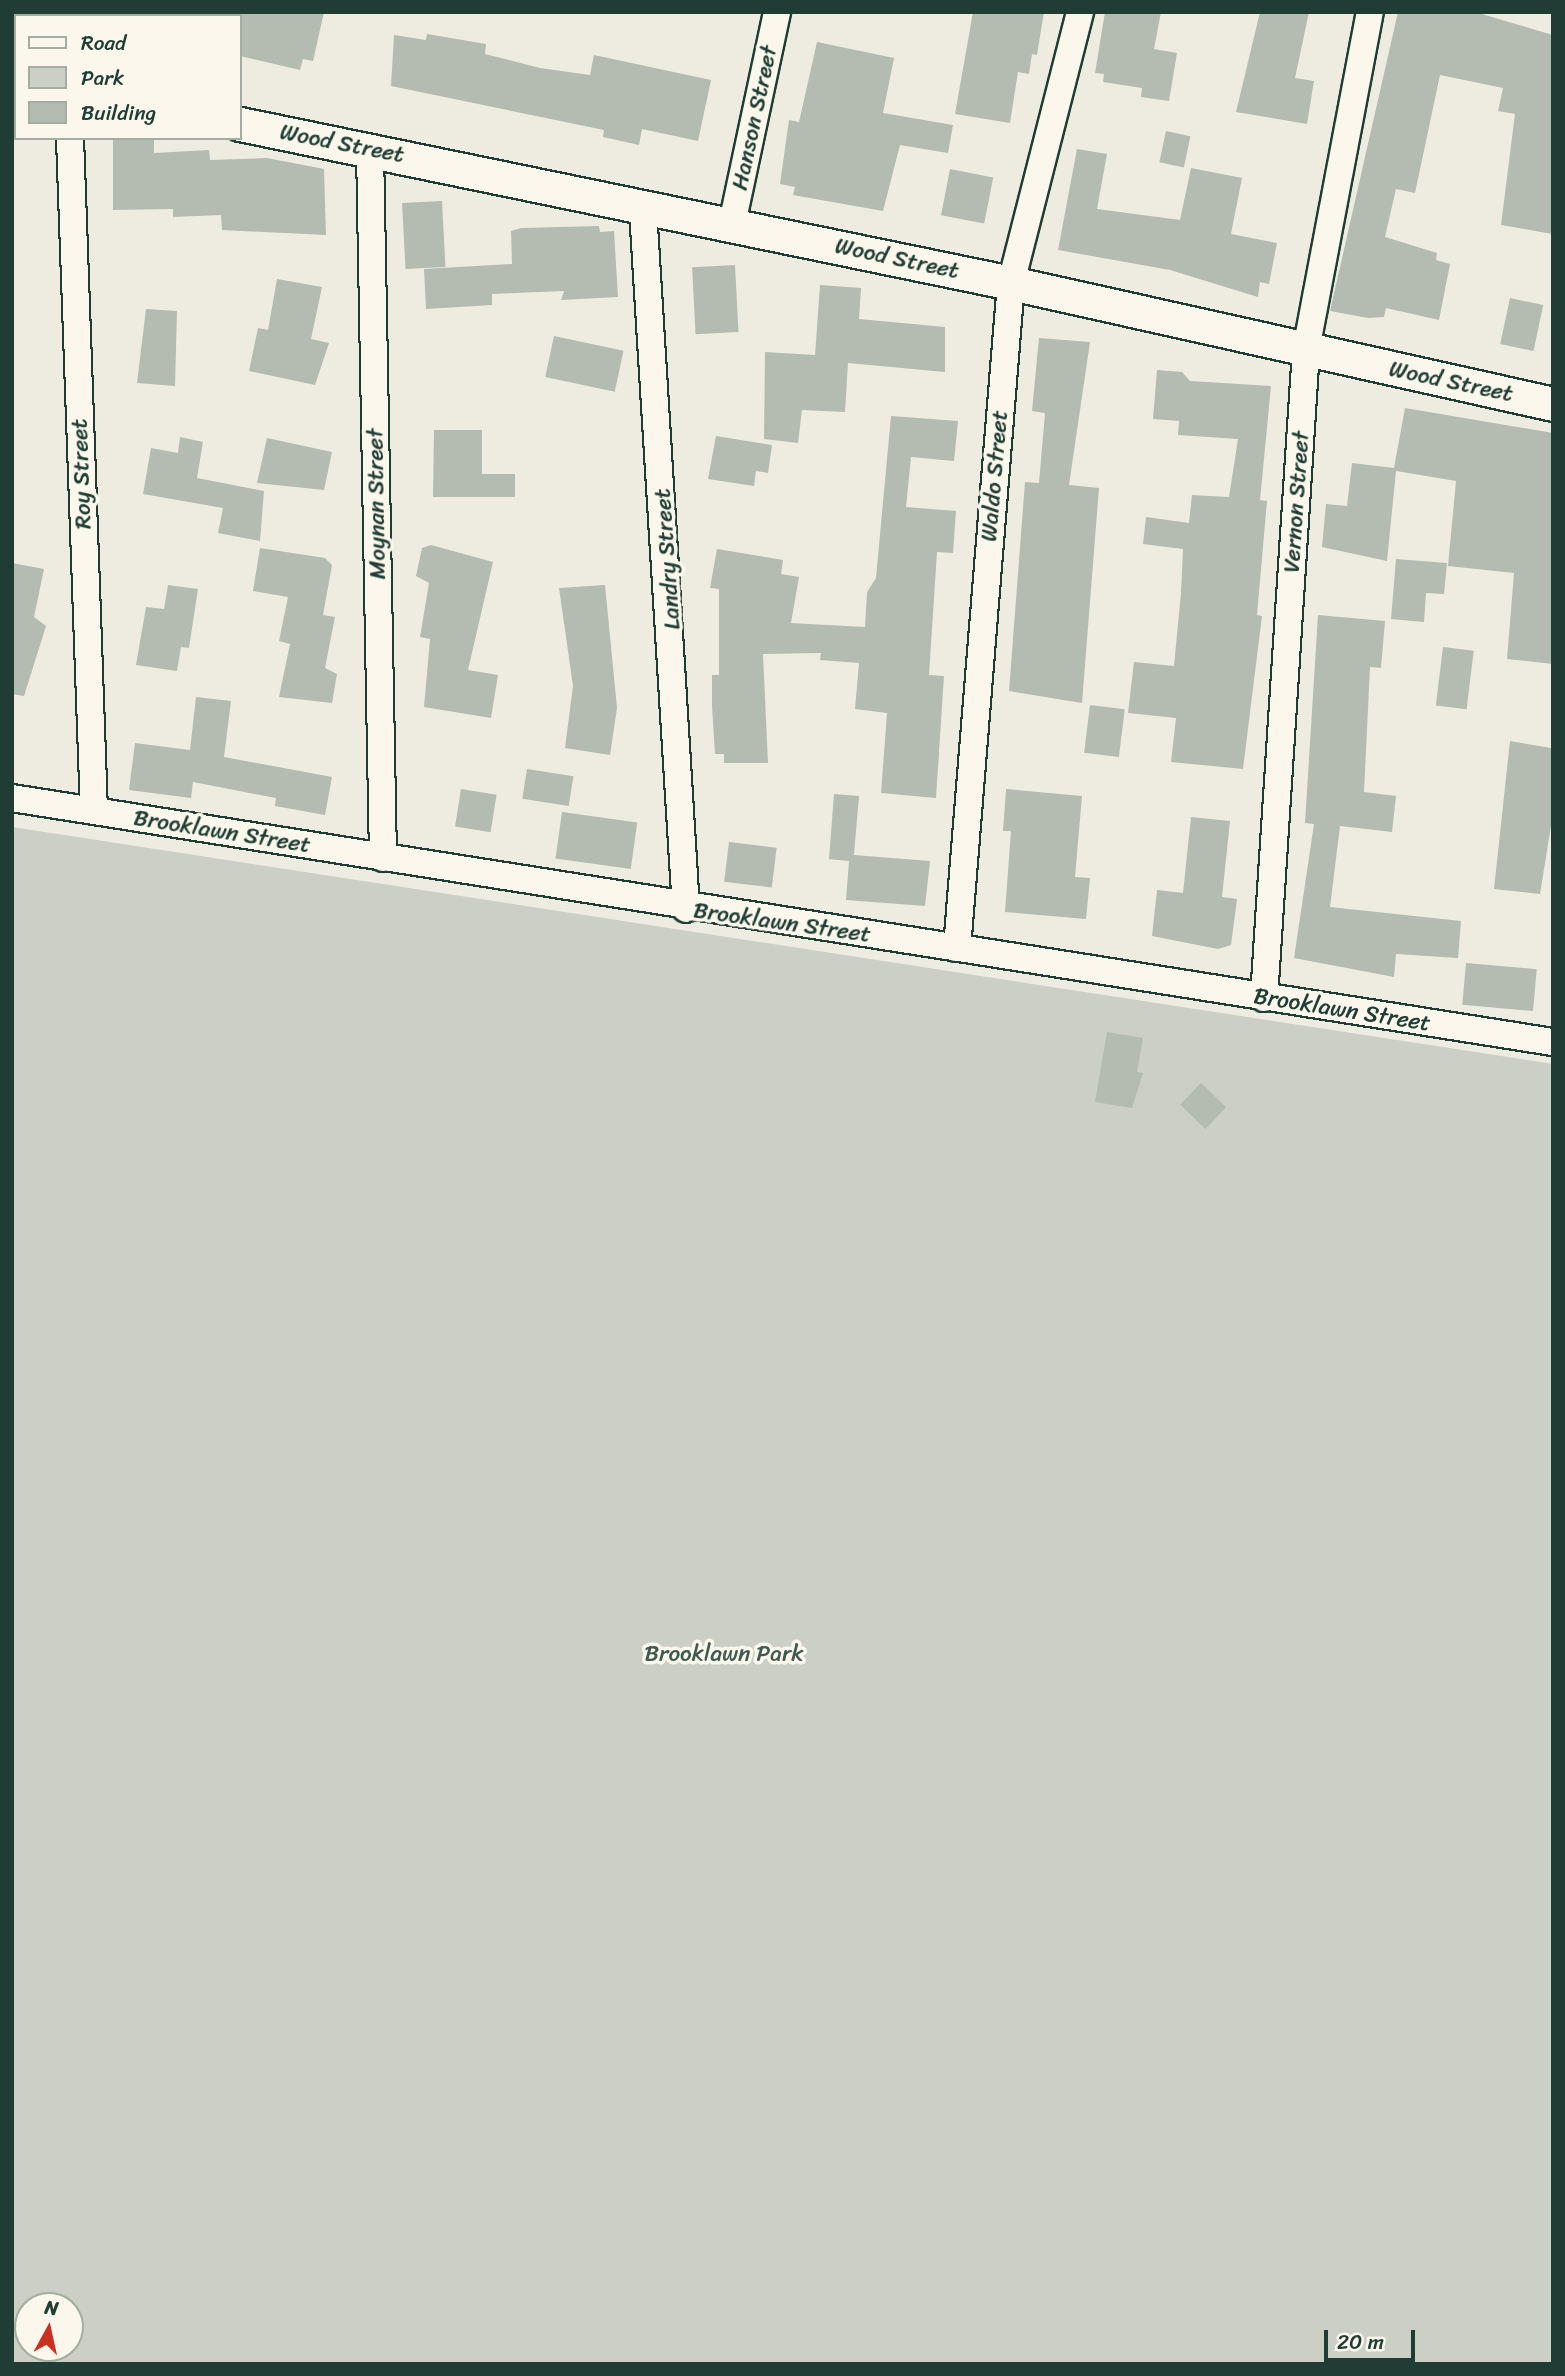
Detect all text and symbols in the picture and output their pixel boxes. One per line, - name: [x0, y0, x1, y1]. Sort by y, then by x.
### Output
- legend: [14, 14, 242, 140]
- text: Road: [81, 24, 126, 62]
- street label: Hanson Street: [726, 43, 784, 193]
- text: Park: [81, 59, 124, 97]
- text: Building: [81, 94, 156, 132]
- street label: Wood Street: [278, 118, 406, 170]
- street label: Wood Street: [832, 232, 962, 286]
- street label: Wood Street: [1386, 355, 1516, 409]
- street label: Waldo Street: [975, 409, 1015, 543]
- street label: Roy Street: [66, 418, 98, 530]
- street label: Moynan Street: [362, 428, 392, 580]
- street label: Vernon Street: [1278, 430, 1316, 574]
- street label: Landry Street: [649, 488, 687, 630]
- street label: Brooklawn Street: [132, 804, 312, 860]
- street label: Brooklawn Street: [692, 897, 872, 949]
- street label: Brooklawn Street: [1252, 982, 1432, 1038]
- park label: Brooklawn Park: [644, 1640, 804, 1668]
- text: N: [43, 2290, 61, 2325]
- north arrow: [14, 2292, 84, 2362]
- scale bar: [1327, 2316, 1418, 2360]
- text: 20 m: [1337, 2323, 1384, 2361]

